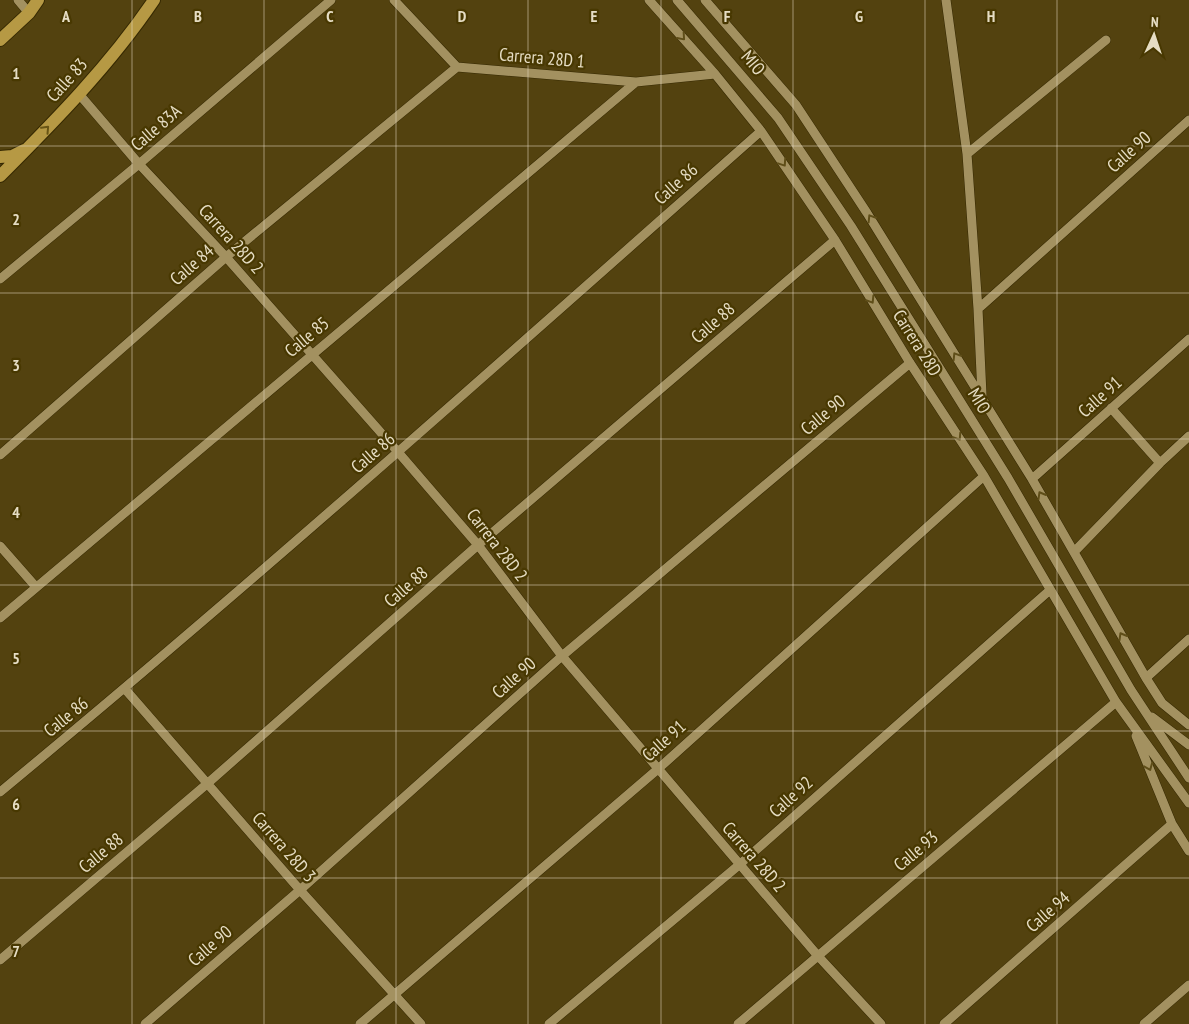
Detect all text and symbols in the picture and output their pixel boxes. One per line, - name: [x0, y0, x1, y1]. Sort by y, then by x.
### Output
- text: A: [61, 6, 71, 26]
- text: B: [194, 6, 202, 26]
- text: C: [326, 6, 334, 26]
- text: D: [458, 6, 467, 26]
- text: E: [591, 6, 598, 26]
- text: F: [724, 6, 731, 26]
- text: G: [855, 6, 863, 26]
- text: H: [987, 6, 995, 26]
- north arrow: [1129, 10, 1179, 60]
- text: N: [1150, 13, 1159, 31]
- one-way arrow: [676, 31, 685, 40]
- street label: Carrera 28D 1: [498, 42, 586, 73]
- street label: MIO: [736, 46, 770, 80]
- street label: Calle 83: [41, 53, 92, 106]
- text: 1: [12, 63, 20, 83]
- street label: Calle 83A: [126, 99, 186, 156]
- one-way arrow: [40, 125, 49, 134]
- street label: Calle 90: [1102, 126, 1155, 177]
- street label: Calle 86: [649, 158, 702, 209]
- one-way arrow: [777, 158, 786, 167]
- street label: Carrera 28D 2: [194, 199, 269, 278]
- text: 2: [12, 209, 20, 229]
- one-way arrow: [867, 215, 877, 224]
- street label: Calle 84: [165, 239, 218, 290]
- one-way arrow: [865, 294, 875, 303]
- street label: Calle 88: [686, 297, 739, 348]
- street label: Carrera 28D: [888, 305, 947, 380]
- street label: Calle 85: [280, 311, 334, 362]
- one-way arrow: [953, 353, 963, 362]
- text: 3: [12, 355, 20, 375]
- street label: Calle 91: [1073, 371, 1126, 422]
- street label: MIO: [963, 384, 996, 418]
- street label: Calle 90: [796, 389, 850, 440]
- street label: Calle 86: [346, 427, 399, 478]
- one-way arrow: [952, 431, 961, 441]
- one-way arrow: [1038, 491, 1048, 500]
- text: 4: [12, 502, 20, 522]
- street label: Carrera 28D 2: [462, 504, 533, 586]
- street label: Calle 88: [379, 561, 432, 612]
- one-way arrow: [1118, 632, 1128, 641]
- text: 5: [12, 648, 20, 668]
- street label: Calle 90: [487, 652, 540, 703]
- street label: Calle 86: [39, 692, 93, 742]
- street label: Calle 91: [637, 715, 690, 766]
- one-way arrow: [1142, 762, 1153, 771]
- street label: Calle 92: [764, 771, 817, 822]
- text: 6: [12, 794, 20, 814]
- street label: Carrera 28D 3: [247, 807, 321, 887]
- street label: Carrera 28D 2: [717, 817, 791, 897]
- street label: Calle 93: [889, 825, 943, 876]
- street label: Calle 88: [74, 827, 128, 878]
- street label: Calle 94: [1021, 886, 1074, 937]
- street label: Calle 90: [183, 920, 236, 971]
- text: 7: [12, 941, 20, 961]

